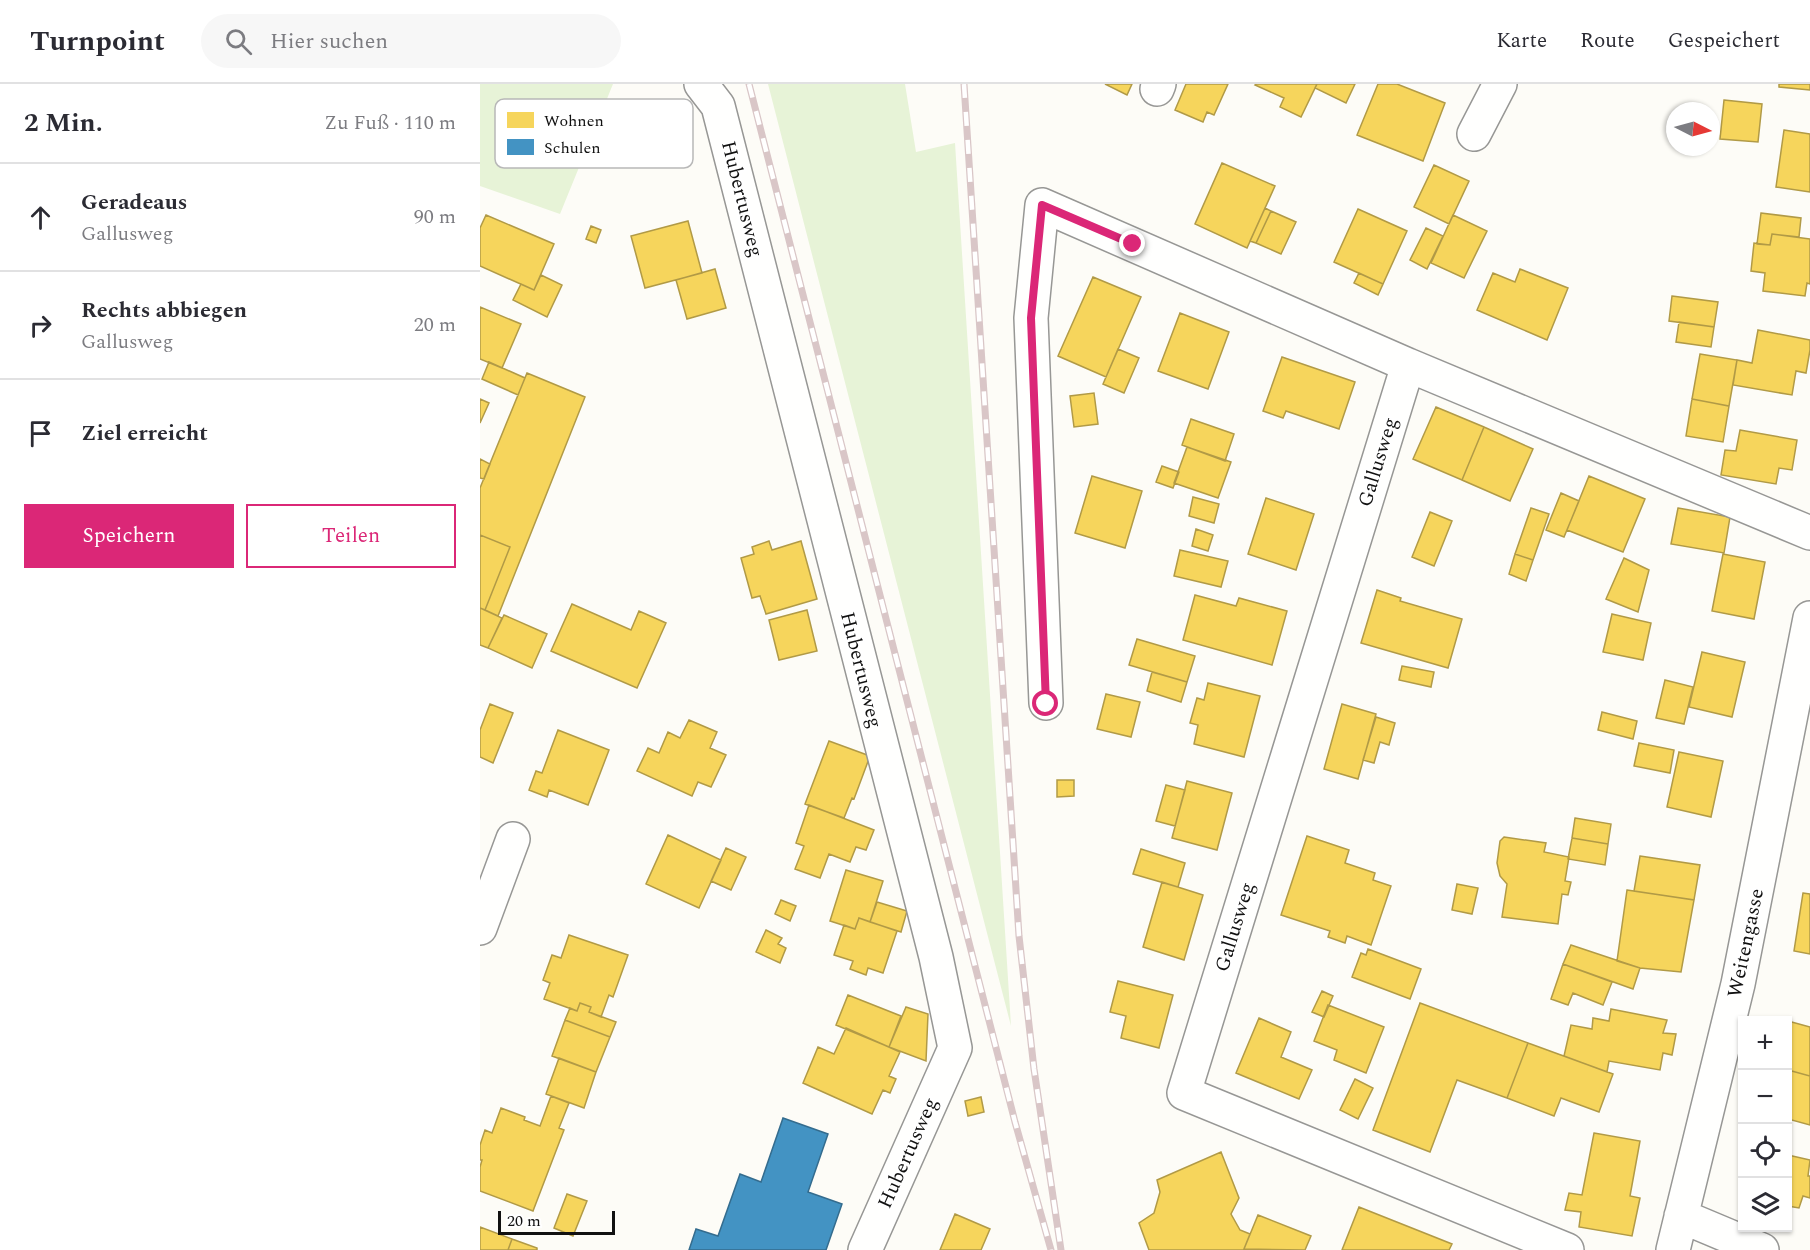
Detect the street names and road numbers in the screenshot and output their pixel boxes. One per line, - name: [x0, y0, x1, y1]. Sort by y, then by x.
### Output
- street label: Hubertusweg: [713, 138, 771, 260]
- street label: Gallusweg: [1350, 413, 1406, 511]
- street label: Hubertusweg: [832, 609, 890, 731]
- street label: Gallusweg: [1207, 878, 1263, 976]
- street label: Weitengasse: [1720, 886, 1772, 1000]
- street label: Hubertusweg: [870, 1093, 946, 1213]

